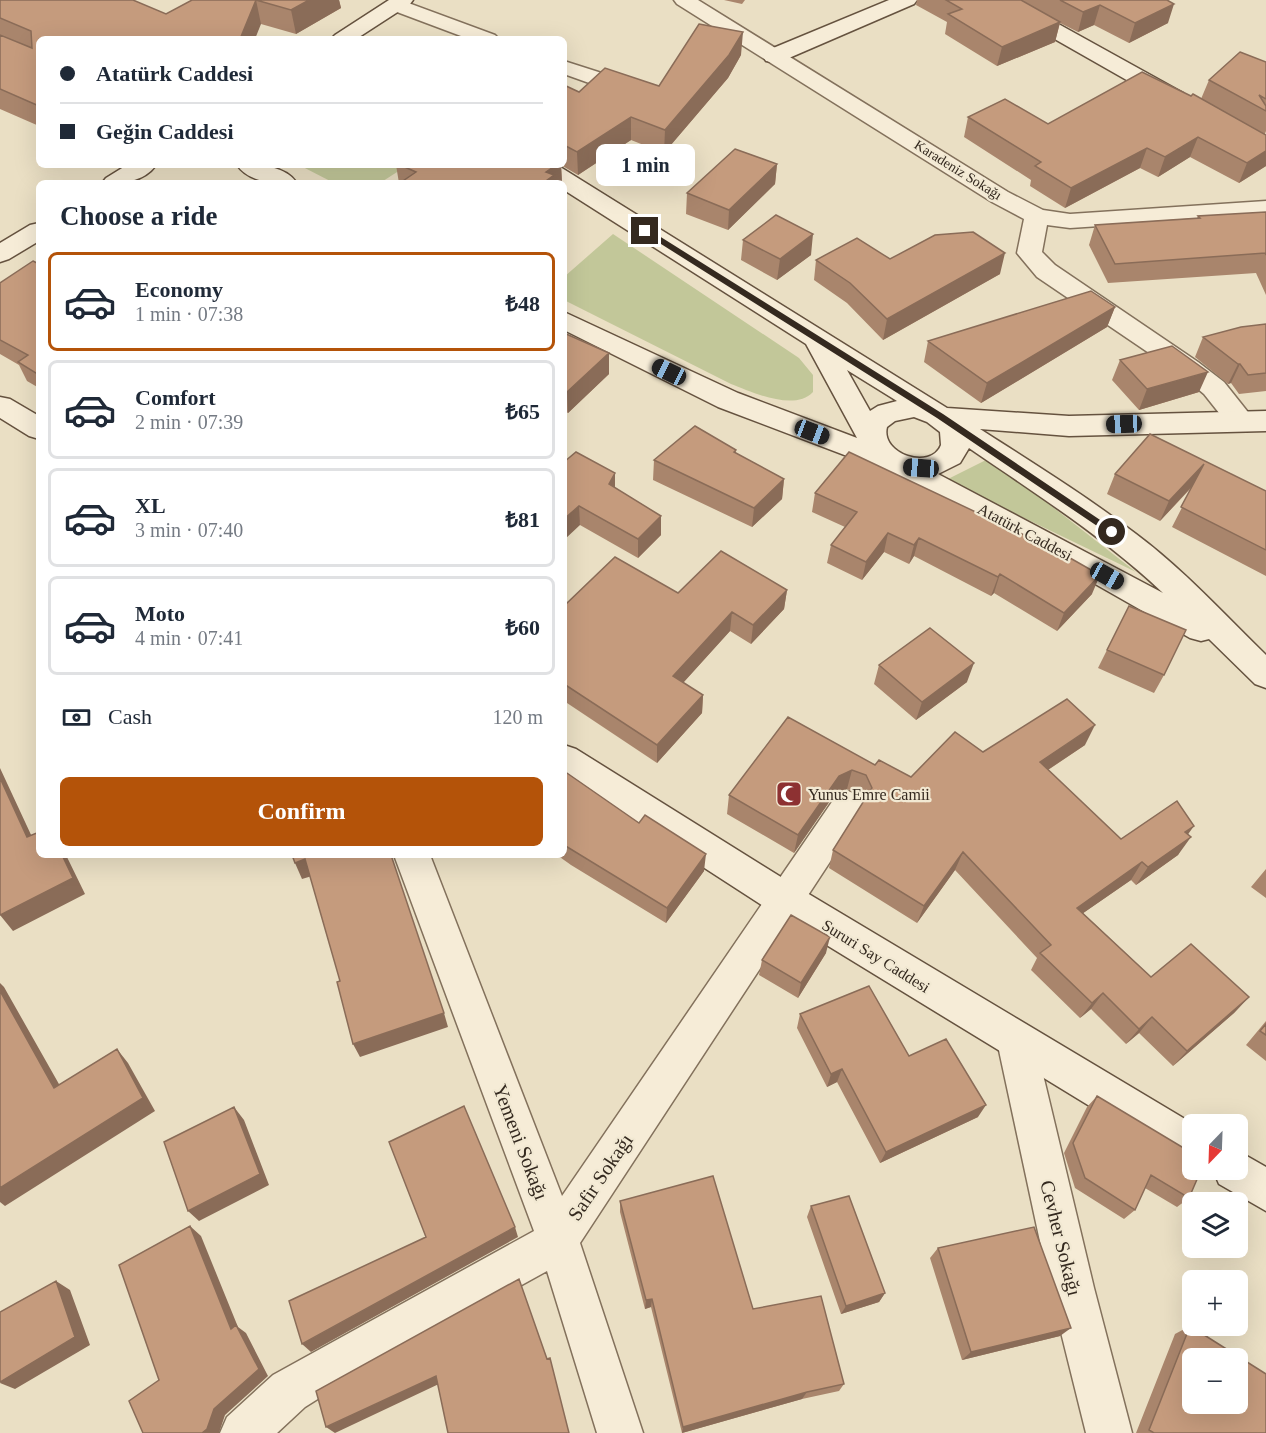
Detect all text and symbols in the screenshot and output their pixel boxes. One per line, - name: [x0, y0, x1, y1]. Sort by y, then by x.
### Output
- text: Atatürk Caddesi: [96, 61, 253, 86]
- text: Geğin Caddesi: [96, 119, 234, 144]
- street label: Karadeniz Sokağı: [912, 137, 1004, 203]
- callout: 1 min: [596, 144, 694, 186]
- text: 1 min: [621, 154, 670, 176]
- text: Choose a ride: [60, 201, 218, 231]
- route end: [631, 217, 658, 244]
- icon: car: [63, 275, 117, 329]
- text: Economy: [135, 277, 223, 302]
- text: ₺48: [505, 291, 540, 316]
- text: 1 min · 07:38: [135, 303, 243, 325]
- car: [649, 356, 689, 388]
- icon: car: [63, 383, 117, 437]
- text: Comfort: [135, 385, 216, 410]
- text: ₺65: [505, 399, 540, 424]
- text: 2 min · 07:39: [135, 411, 243, 433]
- car: [1106, 414, 1142, 434]
- car: [792, 417, 832, 447]
- car: [902, 458, 940, 478]
- icon: car: [63, 491, 117, 545]
- text: XL: [135, 493, 166, 518]
- street label: Atatürk Caddesi: [975, 500, 1076, 564]
- text: ₺81: [505, 507, 540, 532]
- route start: [1098, 518, 1125, 545]
- text: 3 min · 07:40: [135, 519, 243, 541]
- car: [1087, 559, 1127, 593]
- icon: car: [63, 599, 117, 653]
- text: Moto: [135, 601, 185, 626]
- text: ₺60: [505, 615, 540, 640]
- text: 4 min · 07:41: [135, 627, 243, 649]
- icon: cash: [60, 701, 93, 734]
- text: Cash: [108, 704, 152, 729]
- text: 120 m: [492, 706, 543, 728]
- button: Confirm: [60, 777, 543, 846]
- mosque icon: Yunus Emre Camii: [774, 779, 804, 809]
- place label: Yunus Emre Camii: [808, 786, 930, 803]
- street label: Sururi Say Caddesi: [819, 916, 933, 997]
- street label: Yemeni Sokağı: [488, 1081, 553, 1204]
- north arrow: [1182, 1114, 1248, 1180]
- map controls: [1182, 1114, 1248, 1414]
- street label: Safir Sokağı: [563, 1129, 638, 1225]
- street label: Cevher Sokağı: [1035, 1178, 1086, 1299]
- button: layers: [1182, 1192, 1248, 1258]
- button: +: [1182, 1270, 1248, 1336]
- button: −: [1182, 1348, 1248, 1414]

